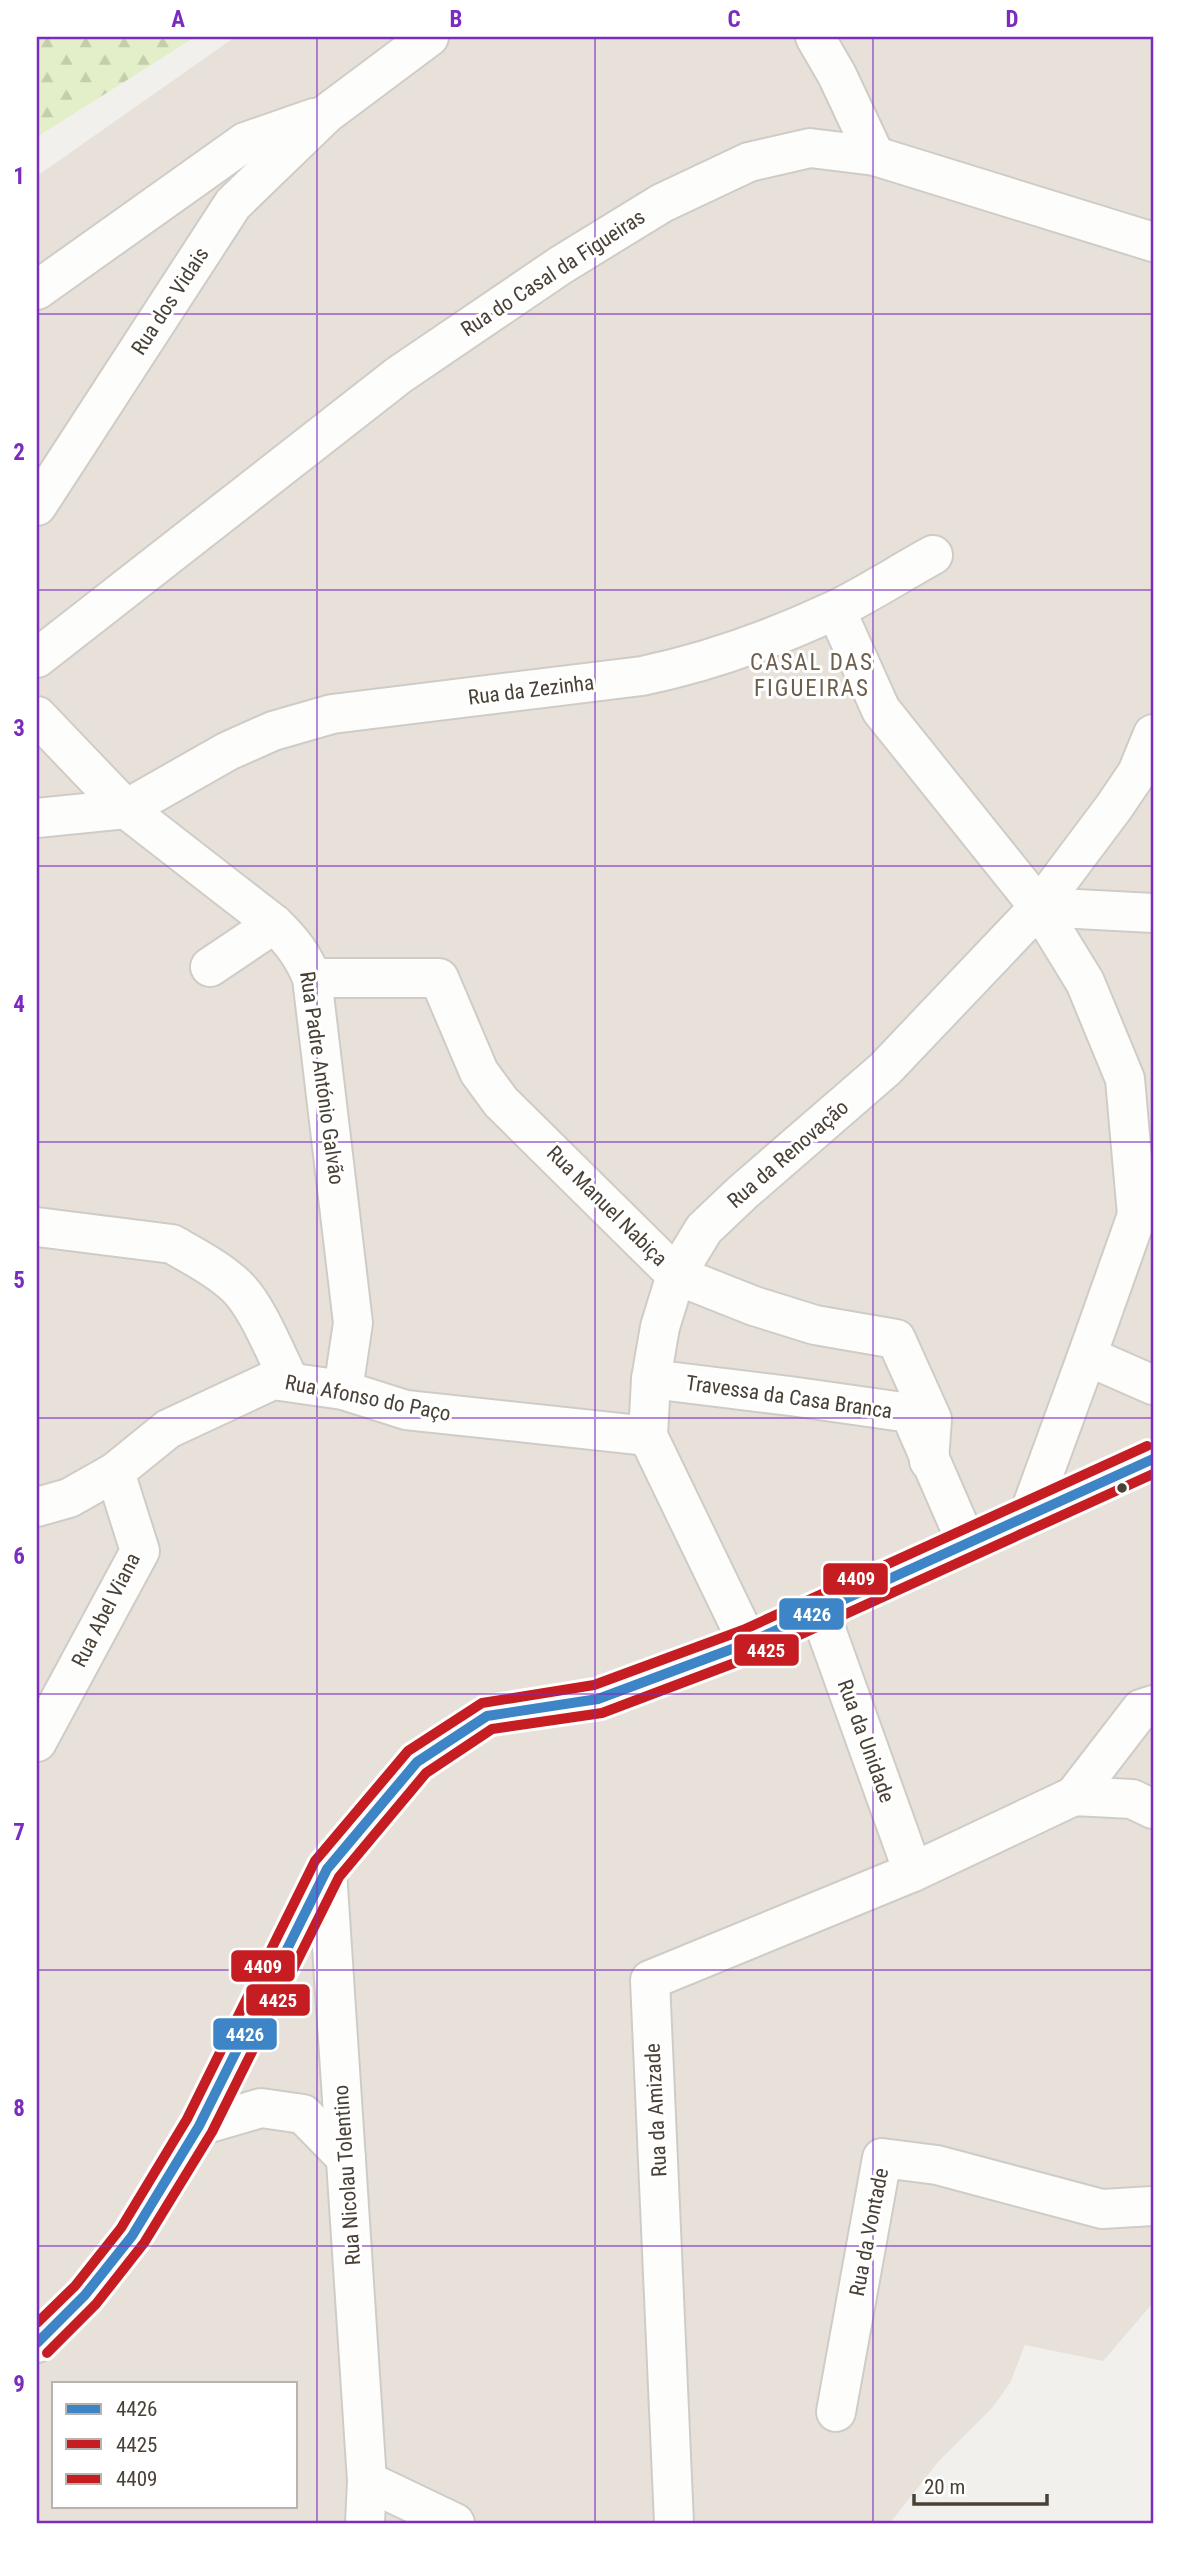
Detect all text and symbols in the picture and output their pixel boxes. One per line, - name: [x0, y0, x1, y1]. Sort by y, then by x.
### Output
- text: A: [171, 6, 185, 33]
- text: B: [450, 6, 462, 33]
- text: C: [727, 6, 741, 33]
- text: D: [1006, 6, 1019, 33]
- text: 1: [13, 163, 25, 190]
- street label: Rua do Casal da Figueiras: [457, 205, 649, 341]
- street label: Rua dos Vidais: [126, 243, 214, 359]
- text: 2: [13, 439, 25, 466]
- district label: CASAL DAS FIGUEIRAS: [750, 649, 874, 702]
- street label: Rua da Zezinha: [467, 670, 595, 710]
- text: 3: [13, 715, 25, 742]
- street label: Rua Padre António Galvão: [295, 970, 349, 1186]
- text: 4: [13, 991, 25, 1018]
- street label: Rua da Renovação: [723, 1095, 853, 1213]
- street label: Rua Manuel Nabiça: [542, 1141, 672, 1271]
- text: 5: [13, 1267, 25, 1294]
- street label: Rua Afonso do Paço: [283, 1370, 453, 1426]
- street label: Travessa da Casa Branca: [684, 1371, 894, 1423]
- unlabelled marker: [1115, 1481, 1129, 1495]
- text: 6: [13, 1543, 25, 1570]
- street label: Rua Abel Viana: [67, 1549, 145, 1671]
- line badge: 4409: [822, 1562, 889, 1596]
- text: 4409: [837, 1567, 875, 1590]
- line badge: 4426: [778, 1597, 845, 1631]
- text: 4426: [793, 1603, 831, 1626]
- line badge: 4425: [733, 1633, 800, 1667]
- text: 4425: [747, 1639, 785, 1662]
- street label: Rua da Unidade: [833, 1676, 899, 1806]
- text: 7: [13, 1819, 25, 1846]
- line badge: 4409: [230, 1949, 296, 1983]
- text: 4409: [244, 1955, 282, 1978]
- line badge: 4425: [245, 1983, 311, 2017]
- text: 4425: [259, 1989, 297, 2012]
- line badge: 4426: [212, 2017, 278, 2051]
- text: 4426: [226, 2023, 264, 2046]
- street label: Rua da Amizade: [641, 2042, 671, 2177]
- street label: Rua Nicolau Tolentino: [329, 2084, 365, 2266]
- text: 8: [13, 2095, 25, 2122]
- street label: Rua da Vontade: [845, 2166, 893, 2298]
- text: 9: [13, 2371, 25, 2398]
- legend: [52, 2382, 298, 2508]
- text: 4426: [116, 2397, 157, 2421]
- text: 4425: [116, 2433, 157, 2457]
- scale bar: [914, 2462, 1046, 2506]
- text: 4409: [116, 2467, 157, 2491]
- text: 20 m: [924, 2475, 965, 2499]

